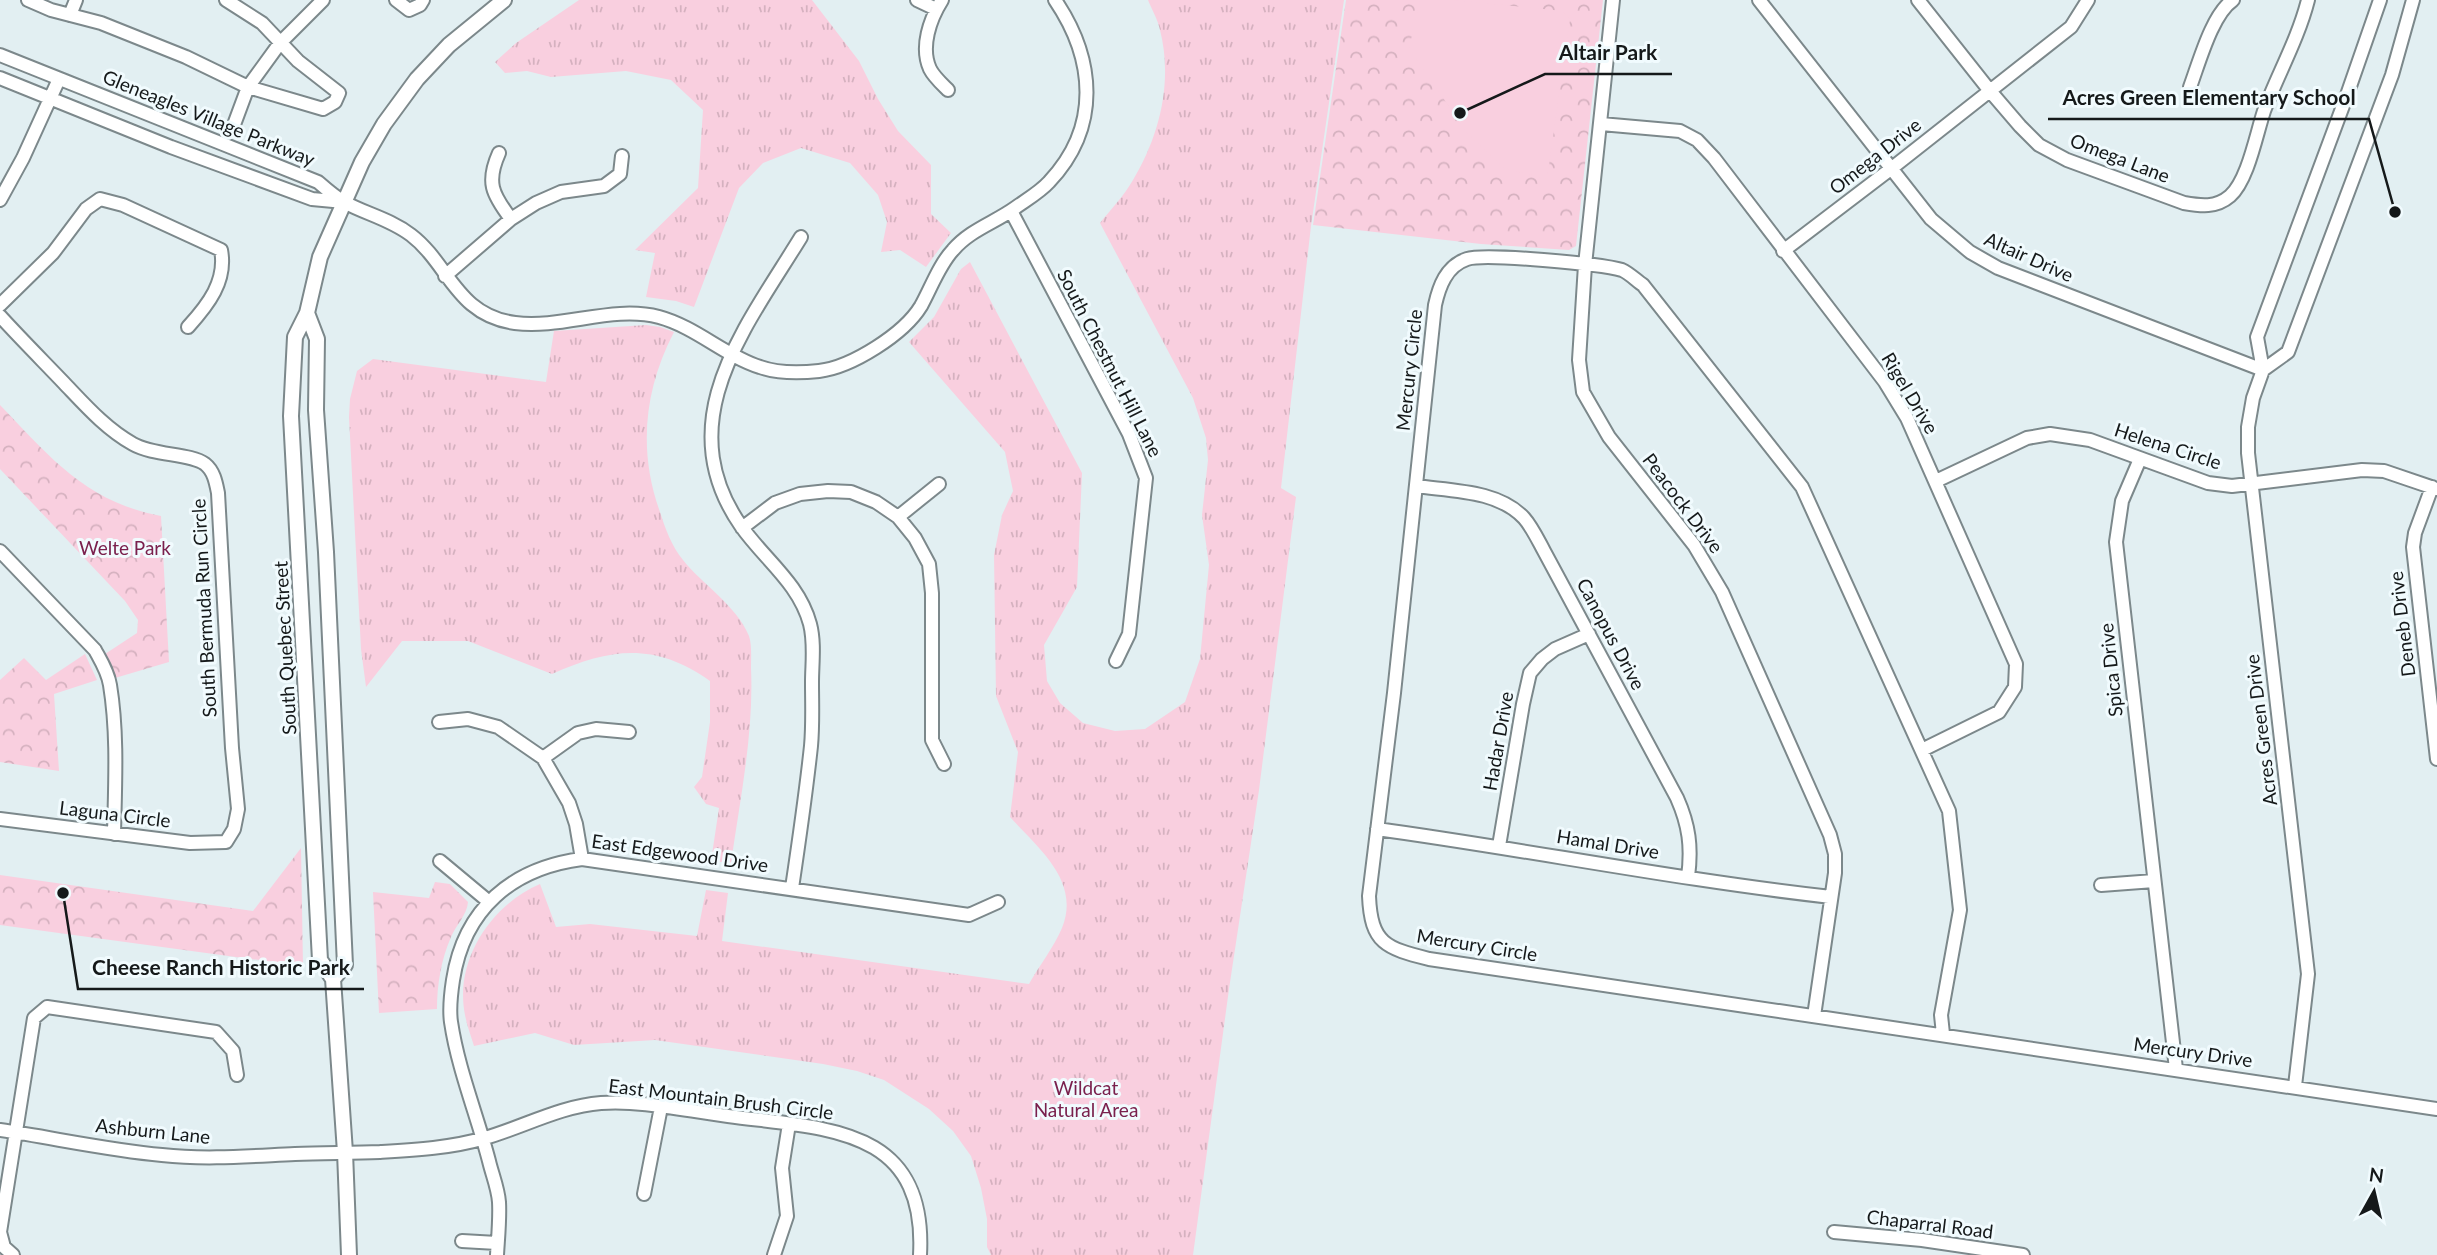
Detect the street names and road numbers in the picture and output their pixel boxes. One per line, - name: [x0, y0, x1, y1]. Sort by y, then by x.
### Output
- street label: Gleneagles Village Parkway: [100, 64, 319, 171]
- street label: Omega Drive: [1824, 113, 1925, 199]
- street label: Omega Lane: [2067, 128, 2173, 187]
- street label: Altair Drive: [1981, 227, 2077, 286]
- street label: South Chestnut Hill Lane: [1053, 265, 1168, 461]
- street label: Mercury Circle: [1391, 308, 1426, 432]
- street label: Rigel Drive: [1877, 348, 1944, 438]
- street label: Helena Circle: [2112, 417, 2225, 474]
- street label: Peacock Drive: [1638, 448, 1728, 557]
- street label: South Bermuda Run Circle: [186, 498, 221, 718]
- street label: South Quebec Street: [268, 560, 301, 736]
- street label: Deneb Drive: [2384, 570, 2419, 678]
- street label: Canopus Drive: [1572, 574, 1651, 694]
- street label: Spica Drive: [2094, 622, 2127, 718]
- street label: Acres Green Drive: [2240, 653, 2281, 807]
- street label: Hadar Drive: [1477, 689, 1518, 792]
- street label: Laguna Circle: [58, 795, 172, 832]
- street label: Hamal Drive: [1555, 824, 1661, 863]
- street label: East Edgewood Drive: [590, 829, 770, 876]
- street label: Mercury Circle: [1415, 924, 1539, 965]
- street label: Mercury Drive: [2132, 1032, 2254, 1071]
- street label: East Mountain Brush Circle: [607, 1073, 835, 1124]
- street label: Ashburn Lane: [95, 1113, 212, 1148]
- street label: Chaparral Road: [1865, 1204, 1995, 1243]

